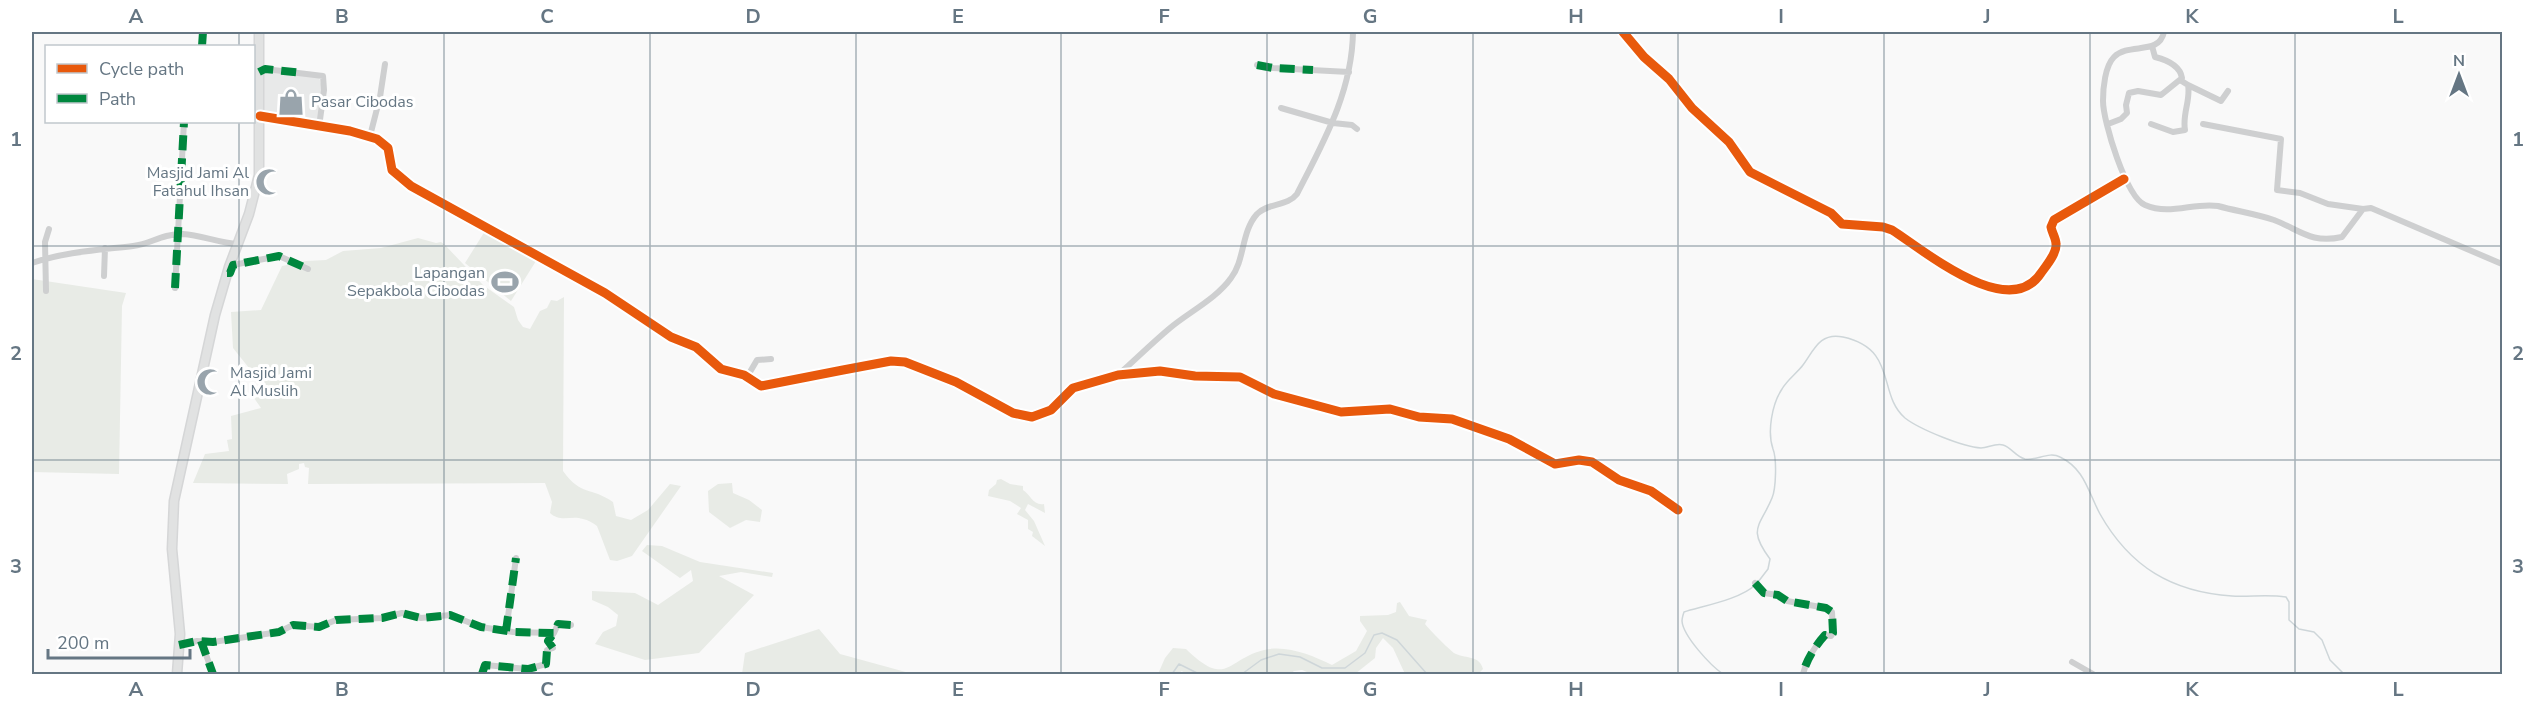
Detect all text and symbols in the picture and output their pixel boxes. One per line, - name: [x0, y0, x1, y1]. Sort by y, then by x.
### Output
- text: A: [129, 3, 144, 30]
- text: B: [335, 3, 349, 30]
- text: C: [540, 3, 554, 30]
- text: D: [745, 3, 761, 30]
- text: E: [952, 3, 964, 30]
- text: F: [1158, 3, 1170, 30]
- text: G: [1363, 3, 1377, 30]
- text: H: [1568, 3, 1584, 30]
- text: I: [1778, 3, 1784, 30]
- text: J: [1982, 3, 1991, 30]
- text: K: [2185, 3, 2199, 30]
- text: L: [2392, 3, 2404, 30]
- legend: [45, 45, 255, 123]
- north arrow: [2429, 45, 2489, 105]
- text: N: [2453, 50, 2465, 72]
- text: Cycle path: [99, 57, 184, 81]
- text: Path: [99, 87, 136, 111]
- shop icon: Pasar Cibodas: [276, 87, 306, 117]
- place label: Pasar Cibodas: [311, 91, 413, 113]
- text: 1: [10, 126, 22, 153]
- text: 1: [2512, 126, 2524, 153]
- place label: Masjid Jami Al Fatahul Ihsan: [147, 162, 249, 202]
- mosque icon: Masjid Jami Al Fatahul Ihsan: [254, 167, 284, 197]
- place label: Lapangan Sepakbola Cibodas: [347, 262, 485, 302]
- sports icon: Lapangan Sepakbola Cibodas: [490, 267, 520, 297]
- text: 2: [10, 340, 22, 367]
- text: 2: [2512, 340, 2524, 367]
- place label: Masjid Jami Al Muslih: [230, 362, 312, 402]
- mosque icon: Masjid Jami Al Muslih: [195, 367, 225, 397]
- text: 3: [10, 553, 22, 580]
- text: 3: [2512, 553, 2524, 580]
- scale bar: [48, 622, 190, 660]
- text: 200 m: [57, 631, 109, 655]
- text: A: [129, 676, 144, 703]
- text: B: [335, 676, 349, 703]
- text: C: [540, 676, 554, 703]
- text: D: [745, 676, 761, 703]
- text: E: [952, 676, 964, 703]
- text: F: [1158, 676, 1170, 703]
- text: G: [1363, 676, 1377, 703]
- text: H: [1568, 676, 1584, 703]
- text: I: [1778, 676, 1784, 703]
- text: J: [1982, 676, 1991, 703]
- text: K: [2185, 676, 2199, 703]
- text: L: [2392, 676, 2404, 703]

